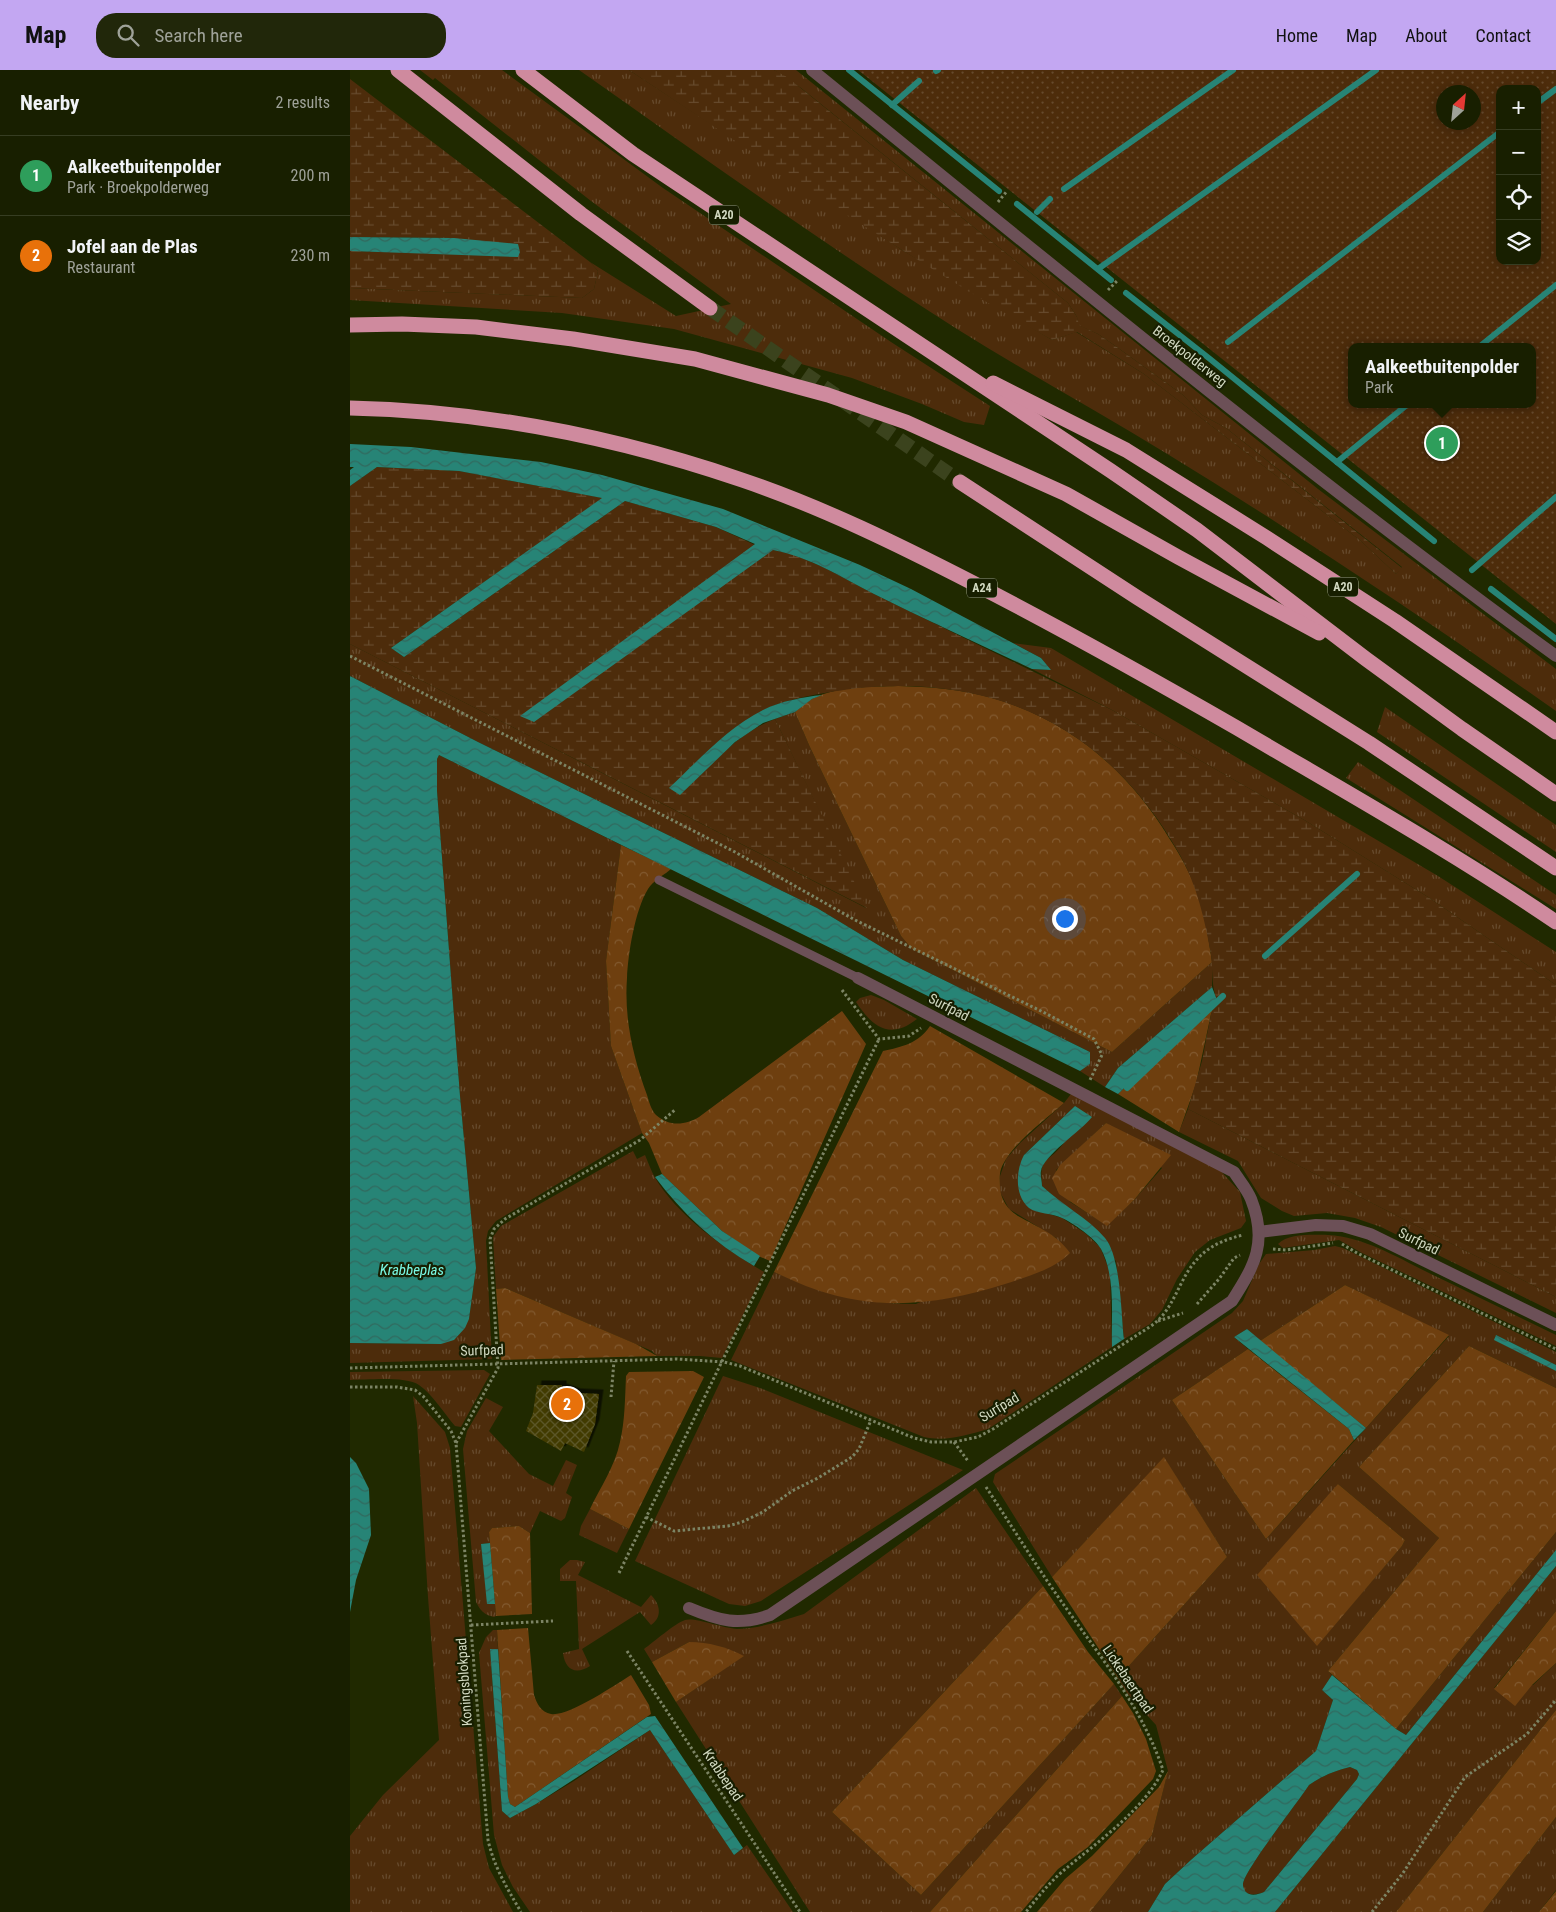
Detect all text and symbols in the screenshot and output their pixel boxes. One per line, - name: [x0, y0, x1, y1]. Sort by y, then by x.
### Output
- search box: [96, 13, 446, 58]
- text: Map: [25, 21, 66, 49]
- icon: search: [114, 21, 142, 49]
- text: Search here: [154, 24, 243, 47]
- text: Home: [1276, 25, 1318, 46]
- text: Map: [1346, 25, 1377, 46]
- text: About: [1405, 25, 1447, 46]
- text: Contact: [1475, 25, 1531, 46]
- north arrow: [1436, 85, 1481, 130]
- map controls: [1496, 85, 1541, 265]
- button: +: [1496, 85, 1541, 130]
- text: Nearby: [20, 91, 79, 115]
- text: 2 results: [275, 93, 330, 112]
- button: −: [1496, 130, 1541, 175]
- text: Aalkeetbuitenpolder: [67, 155, 221, 178]
- text: 1: [32, 166, 40, 185]
- text: 200 m: [291, 166, 330, 185]
- button: locate: [1496, 175, 1541, 220]
- text: Park · Broekpolderweg: [67, 178, 209, 197]
- road number: A20: [709, 206, 739, 224]
- button: layers: [1496, 220, 1541, 265]
- text: Jofel aan de Plas: [67, 235, 198, 258]
- text: 2: [32, 246, 40, 265]
- text: 230 m: [291, 246, 330, 265]
- text: Restaurant: [67, 258, 135, 277]
- street label: Broekpolderweg: [1150, 322, 1230, 390]
- popup: [1348, 343, 1536, 408]
- text: Aalkeetbuitenpolder: [1365, 355, 1519, 378]
- text: Park: [1365, 378, 1393, 397]
- pin: 1: [1426, 424, 1458, 462]
- road number: A24: [967, 578, 997, 598]
- road number: A20: [1328, 578, 1358, 596]
- your location: [1052, 906, 1078, 932]
- street label: Surfpad: [926, 990, 972, 1024]
- street label: Surfpad: [1396, 1224, 1442, 1258]
- water label: Krabbeplas: [380, 1261, 445, 1279]
- street label: Surfpad: [460, 1341, 504, 1359]
- pin: 2: [551, 1385, 583, 1423]
- street label: Surfpad: [976, 1389, 1022, 1425]
- street label: Koningsblokpad: [453, 1637, 475, 1727]
- street label: Lickebaertpad: [1099, 1642, 1157, 1716]
- street label: Krabbepad: [700, 1746, 746, 1804]

